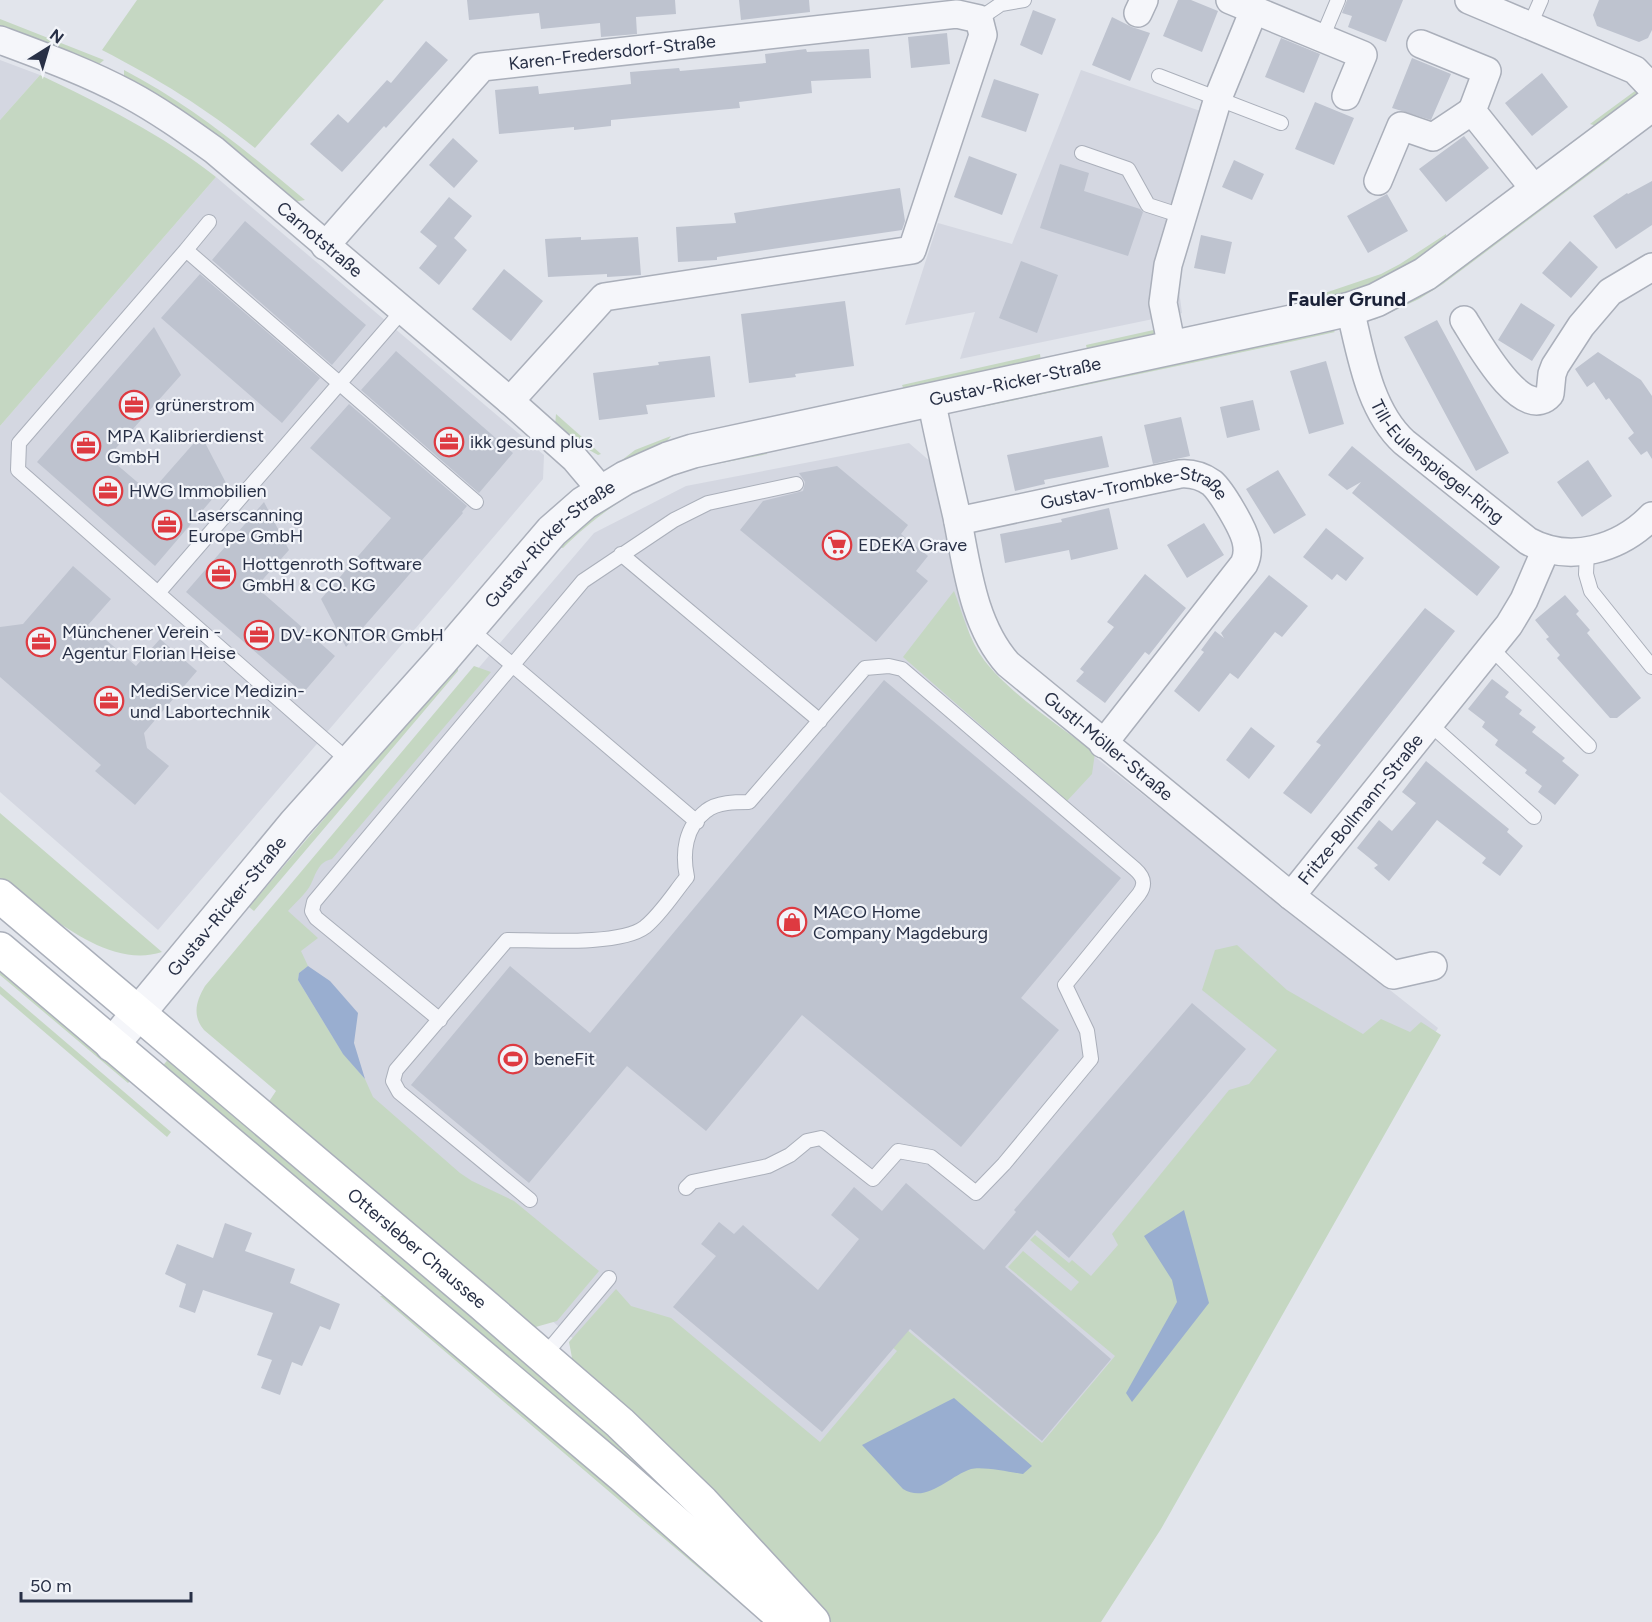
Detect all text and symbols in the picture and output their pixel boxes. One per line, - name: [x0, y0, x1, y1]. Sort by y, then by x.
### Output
- north arrow: [18, 18, 78, 78]
- text: N: [46, 25, 67, 48]
- street label: Karen-Fredersdorf-Straße: [507, 30, 717, 75]
- street label: Carnotstraße: [272, 197, 367, 282]
- district label: Fauler Grund: [1288, 287, 1406, 311]
- street label: Gustav-Ricker-Straße: [927, 352, 1103, 411]
- office icon: grünerstrom: [118, 389, 150, 421]
- place label: grünerstrom: [155, 394, 255, 416]
- street label: Till-Eulenspiegel-Ring: [1366, 396, 1508, 528]
- place label: MPA Kalibrierdienst GmbH: [107, 425, 264, 468]
- office icon: ikk gesund plus: [433, 426, 465, 458]
- office icon: MPA Kalibrierdienst GmbH: [70, 430, 102, 462]
- place label: ikk gesund plus: [470, 431, 593, 453]
- text: Gustav-Trombke-Straße: [1038, 463, 1233, 514]
- office icon: HWG Immobilien: [92, 475, 124, 507]
- street label: Gustav-Ricker-Straße: [480, 476, 619, 613]
- place label: HWG Immobilien: [129, 480, 267, 502]
- street label: Gustav-Trombke-Straße: [1032, 495, 1228, 517]
- place label: Laserscanning Europe GmbH: [188, 504, 303, 547]
- office icon: Laserscanning Europe GmbH: [151, 509, 183, 541]
- supermarket icon: EDEKA Grave: [821, 529, 853, 561]
- place label: EDEKA Grave: [858, 534, 967, 556]
- place label: Hottgenroth Software GmbH & CO. KG: [242, 553, 422, 596]
- office icon: Hottgenroth Software GmbH & CO. KG: [205, 558, 237, 590]
- office icon: DV-KONTOR GmbH: [243, 619, 275, 651]
- place label: Münchener Verein - Agentur Florian Heise: [62, 621, 236, 664]
- place label: DV-KONTOR GmbH: [280, 624, 444, 646]
- office icon: Münchener Verein - Agentur Florian Heise: [25, 626, 57, 658]
- place label: MediService Medizin- und Labortechnik: [130, 680, 305, 723]
- office icon: MediService Medizin- und Labortechnik: [93, 685, 125, 717]
- street label: Gustl-Möller-Straße: [1039, 687, 1177, 806]
- street label: Fritze-Bollmann-Straße: [1293, 729, 1428, 889]
- street label: Gustav-Ricker-Straße: [162, 832, 291, 981]
- place label: MACO Home Company Magdeburg: [813, 901, 988, 944]
- shop icon: MACO Home Company Magdeburg: [776, 906, 808, 938]
- sports icon: beneFit: [497, 1043, 529, 1075]
- place label: beneFit: [534, 1048, 595, 1070]
- street label: Ottersleber Chaussee: [343, 1184, 491, 1314]
- scale bar: [21, 1565, 190, 1603]
- text: 50 m: [30, 1575, 72, 1597]

